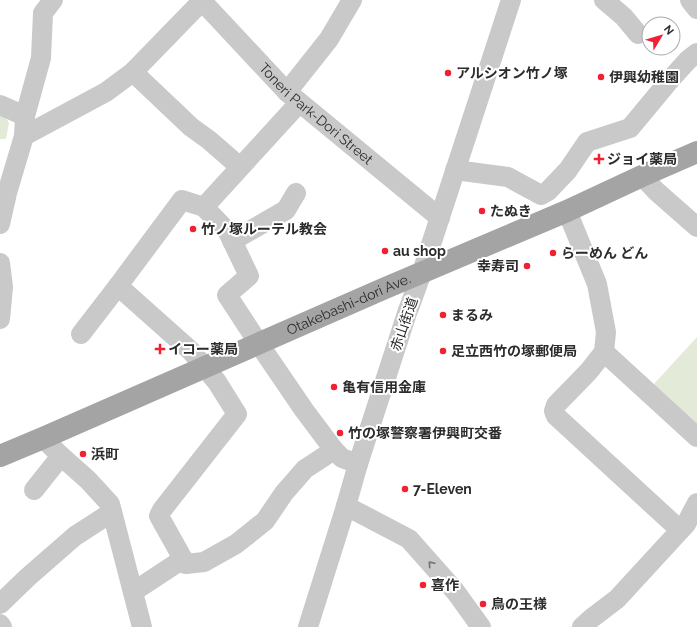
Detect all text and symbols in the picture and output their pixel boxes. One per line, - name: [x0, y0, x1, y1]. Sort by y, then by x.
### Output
- north arrow: [641, 16, 681, 56]
- text: N: [661, 23, 676, 37]
- street label: Toneri Park-Dori Street: [256, 60, 376, 168]
- place label: アルシオン竹ノ塚: [456, 65, 568, 81]
- marker: アルシオン竹ノ塚: [443, 68, 453, 78]
- place label: 伊興幼稚園: [609, 69, 679, 85]
- marker: 伊興幼稚園: [596, 72, 606, 82]
- place label: ジョイ薬局: [607, 151, 677, 167]
- marker: ジョイ薬局: [594, 154, 604, 164]
- place label: たぬき: [490, 203, 532, 219]
- marker: たぬき: [477, 206, 487, 216]
- place label: 竹ノ塚ルーテル教会: [201, 221, 327, 237]
- marker: 竹ノ塚ルーテル教会: [188, 224, 198, 234]
- place label: au shop: [393, 243, 446, 259]
- place label: らーめん どん: [561, 245, 648, 261]
- marker: au shop: [380, 246, 390, 256]
- marker: らーめん どん: [548, 248, 558, 258]
- place label: 幸寿司: [477, 258, 519, 274]
- marker: 幸寿司: [522, 261, 532, 271]
- street label: Otakebashi-dori Ave.: [284, 270, 413, 338]
- street label: 赤山街道: [387, 295, 421, 353]
- place label: まるみ: [451, 307, 493, 323]
- marker: まるみ: [438, 310, 448, 320]
- place label: イコー薬局: [168, 341, 238, 357]
- place label: 足立西竹の塚郵便局: [451, 343, 577, 359]
- marker: イコー薬局: [155, 344, 165, 354]
- marker: 足立西竹の塚郵便局: [438, 346, 448, 356]
- place label: 亀有信用金庫: [342, 379, 426, 395]
- marker: 亀有信用金庫: [329, 382, 339, 392]
- place label: 竹の塚警察署伊興町交番: [348, 425, 502, 441]
- marker: 竹の塚警察署伊興町交番: [335, 428, 345, 438]
- place label: 浜町: [91, 446, 119, 462]
- marker: 浜町: [78, 449, 88, 459]
- place label: 7-Eleven: [413, 481, 472, 497]
- marker: 7-Eleven: [400, 484, 410, 494]
- one-way arrow: [428, 561, 435, 568]
- place label: 喜作: [431, 577, 459, 593]
- marker: 喜作: [418, 580, 428, 590]
- place label: 鳥の王様: [491, 596, 547, 612]
- marker: 鳥の王様: [478, 599, 488, 609]

